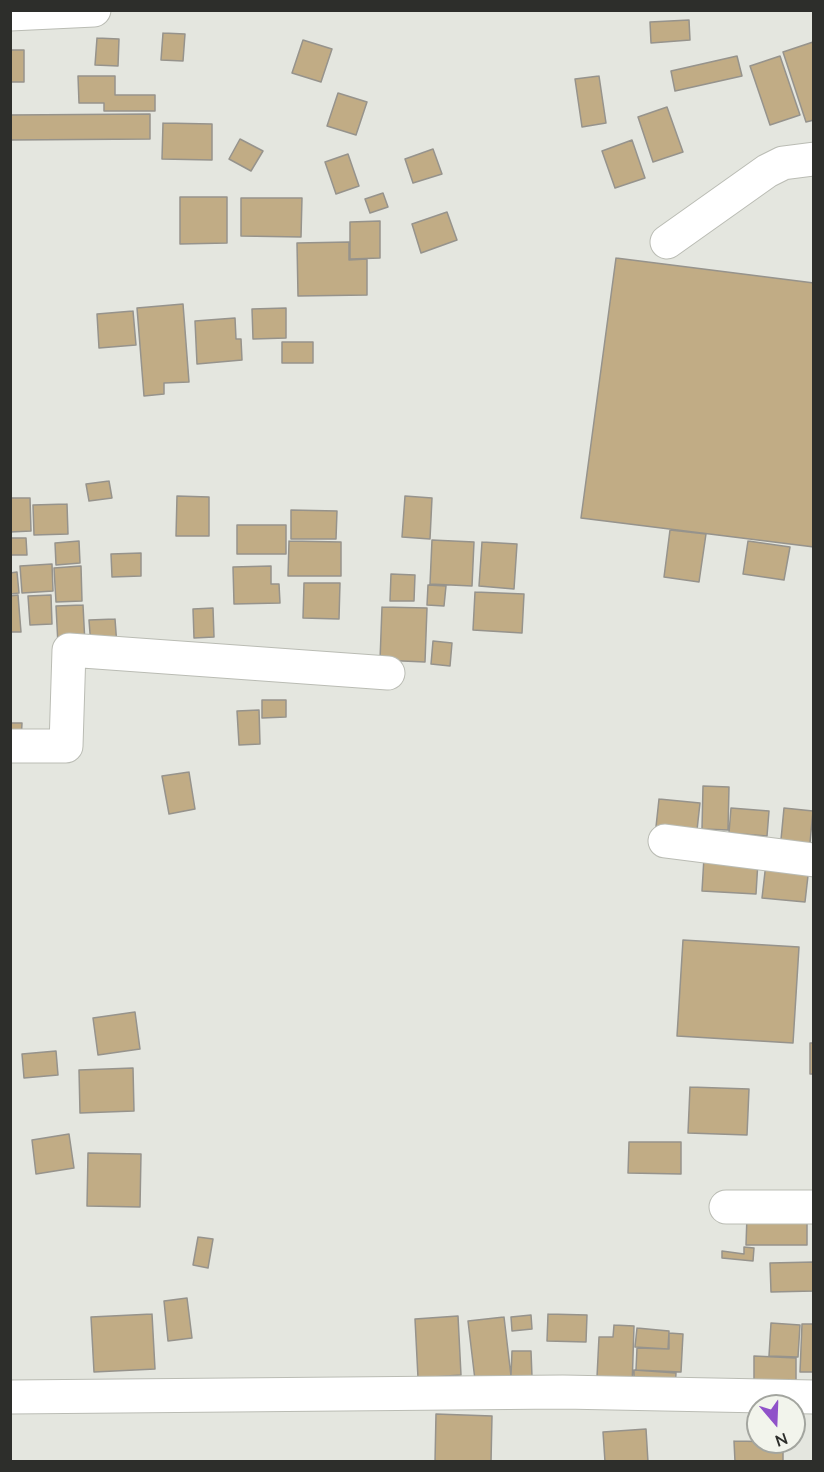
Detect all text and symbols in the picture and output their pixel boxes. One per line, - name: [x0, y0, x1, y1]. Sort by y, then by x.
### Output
- north arrow: [746, 1394, 806, 1454]
- text: N: [772, 1427, 790, 1451]

